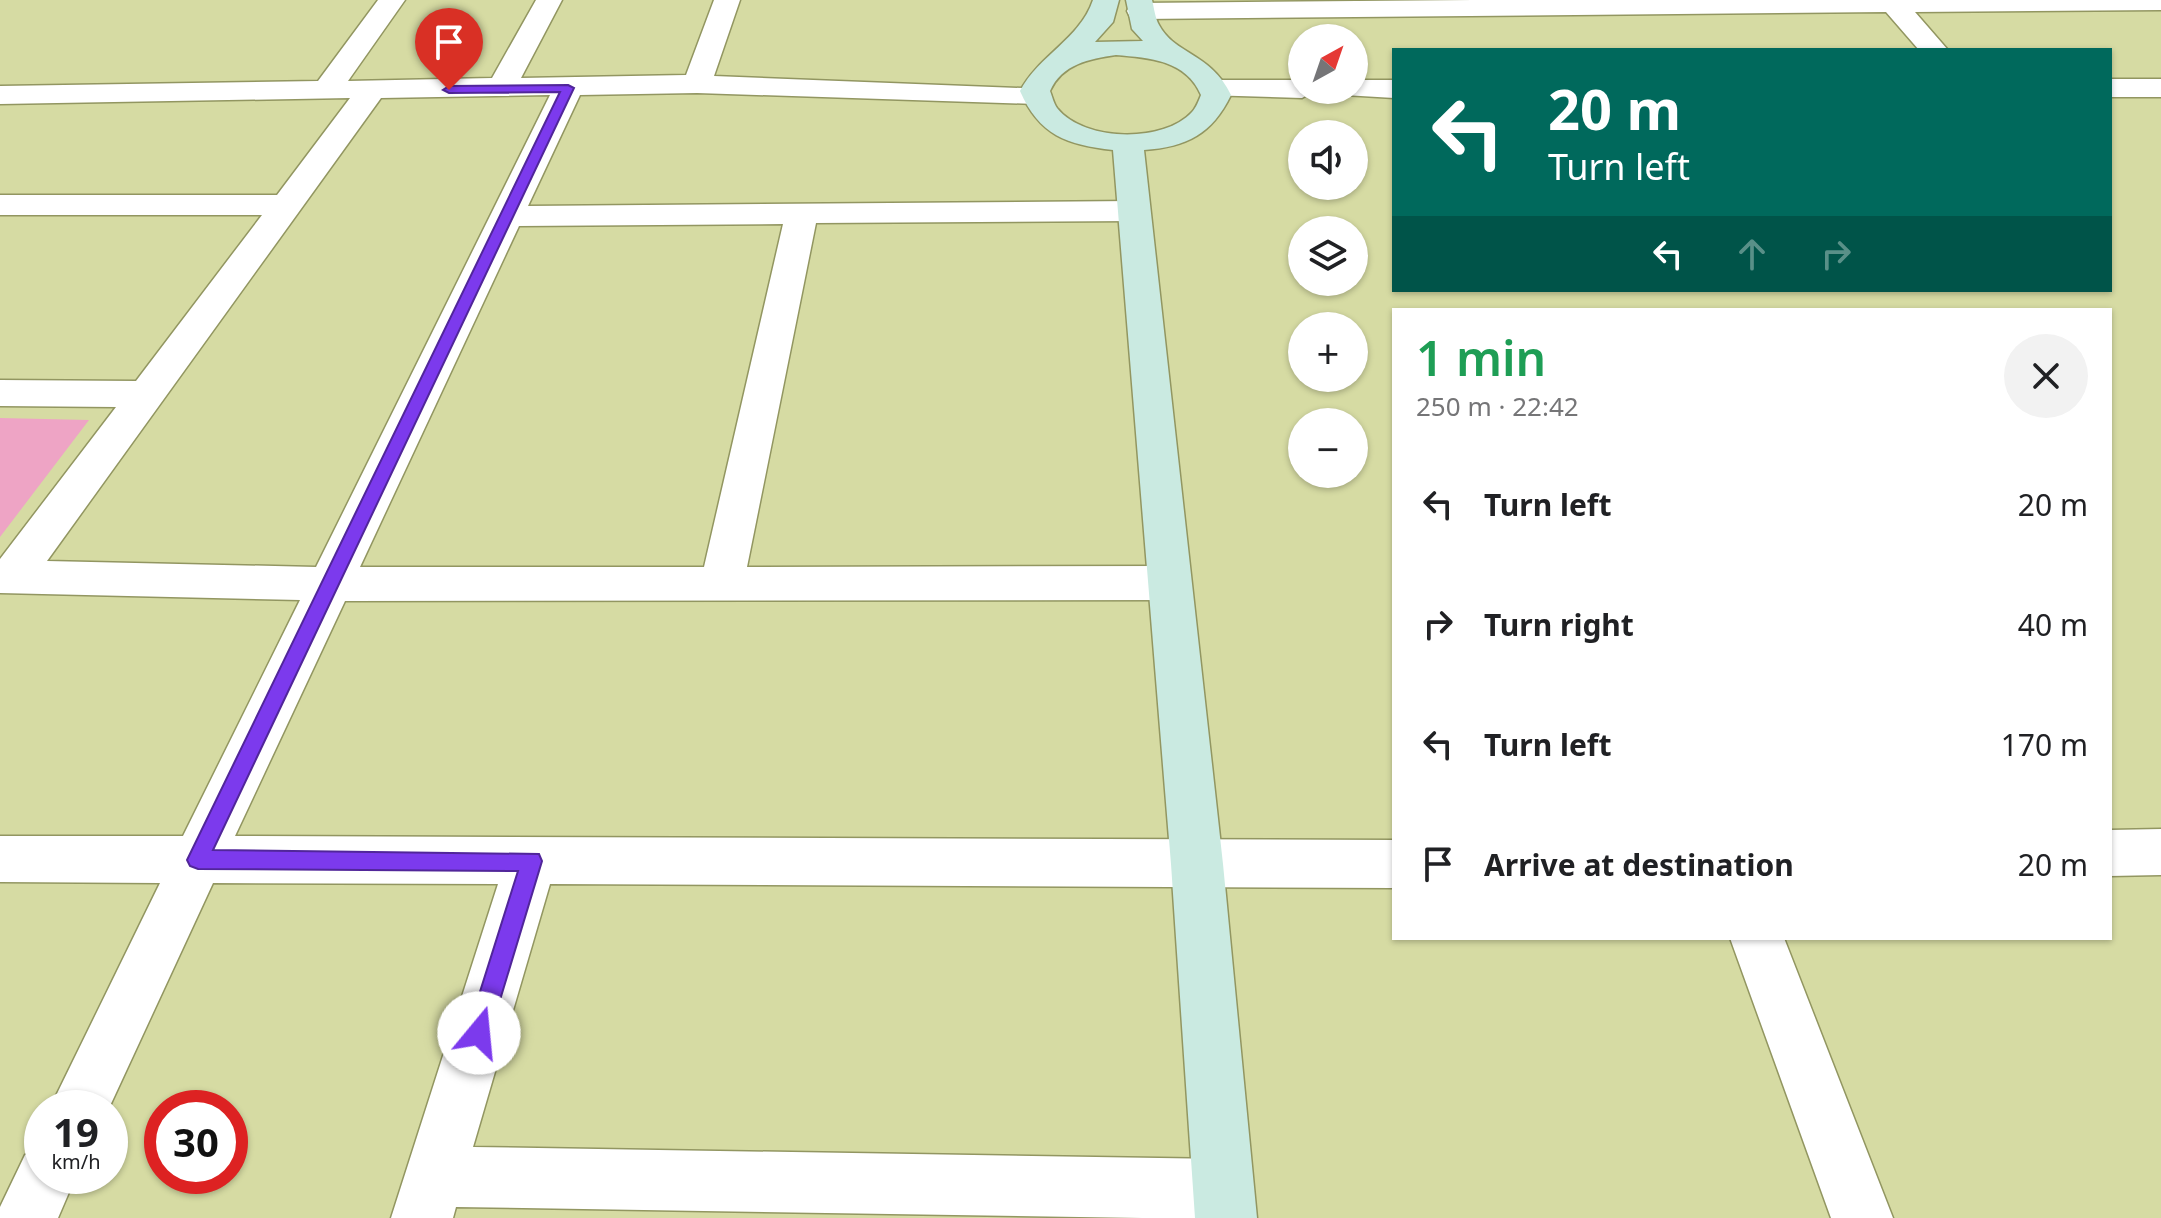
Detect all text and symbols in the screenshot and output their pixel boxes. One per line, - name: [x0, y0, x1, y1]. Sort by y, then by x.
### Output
- pin: [415, 8, 483, 90]
- icon: arrive: [427, 20, 471, 64]
- north arrow: [1288, 24, 1368, 104]
- map controls: [1288, 24, 1368, 488]
- text: 20 m: [1548, 70, 1681, 146]
- icon: left: [1416, 80, 1520, 184]
- button: sound: [1288, 120, 1368, 200]
- text: Turn left: [1548, 142, 1690, 191]
- button: layers: [1288, 216, 1368, 296]
- icon: left: [1646, 232, 1690, 276]
- icon: ahead: [1730, 232, 1774, 276]
- icon: right: [1814, 232, 1858, 276]
- button: +: [1288, 312, 1368, 392]
- text: 1 min: [1416, 325, 1546, 390]
- button: close: [2004, 334, 2088, 418]
- text: 250 m · 22:42: [1416, 388, 1579, 424]
- button: −: [1288, 408, 1368, 488]
- icon: left: [1416, 482, 1460, 526]
- text: Turn left: [1484, 484, 1612, 525]
- text: 20 m: [2018, 484, 2088, 525]
- icon: right: [1416, 602, 1460, 646]
- text: Turn right: [1484, 604, 1634, 645]
- text: 40 m: [2018, 604, 2088, 645]
- icon: left: [1416, 722, 1460, 766]
- text: Turn left: [1484, 724, 1612, 765]
- text: 170 m: [2001, 724, 2088, 765]
- icon: arrive: [1416, 842, 1460, 886]
- text: Arrive at destination: [1484, 844, 1794, 885]
- text: 20 m: [2018, 844, 2088, 885]
- position arrow: [437, 991, 521, 1075]
- speed limit sign: 30: [144, 1090, 248, 1194]
- text: 19: [53, 1104, 99, 1159]
- text: km/h: [51, 1148, 101, 1175]

